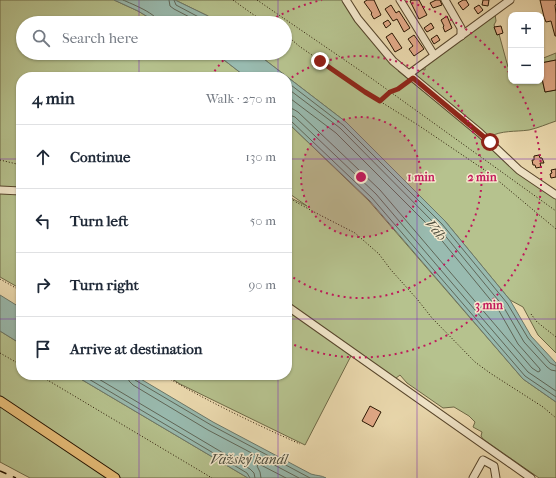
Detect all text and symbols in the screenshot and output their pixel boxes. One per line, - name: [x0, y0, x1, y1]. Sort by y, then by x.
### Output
- map controls: [508, 12, 544, 84]
- button: +: [508, 12, 544, 48]
- search box: [16, 16, 292, 60]
- icon: search: [30, 27, 52, 49]
- text: Search here: [62, 29, 138, 47]
- button: −: [508, 48, 544, 84]
- route end: [311, 52, 329, 70]
- text: 4 min: [32, 88, 75, 108]
- text: Walk · 270 m: [206, 91, 276, 106]
- route start: [481, 133, 499, 151]
- icon: ahead: [32, 146, 54, 168]
- text: Continue: [70, 148, 130, 166]
- text: 130 m: [245, 149, 276, 164]
- centre of rings: [354, 170, 368, 184]
- text: 1 min: [407, 170, 436, 184]
- text: 2 min: [467, 170, 498, 184]
- icon: left: [32, 210, 54, 232]
- text: Turn left: [70, 212, 128, 230]
- text: 50 m: [250, 213, 276, 228]
- water label: Váh: [422, 216, 450, 244]
- icon: right: [32, 274, 54, 296]
- text: Turn right: [70, 276, 139, 294]
- text: 90 m: [248, 277, 276, 292]
- text: 3 min: [475, 298, 504, 313]
- icon: arrive: [32, 338, 54, 360]
- text: Arrive at destination: [70, 340, 202, 358]
- water label: Važský kanál: [211, 451, 289, 468]

